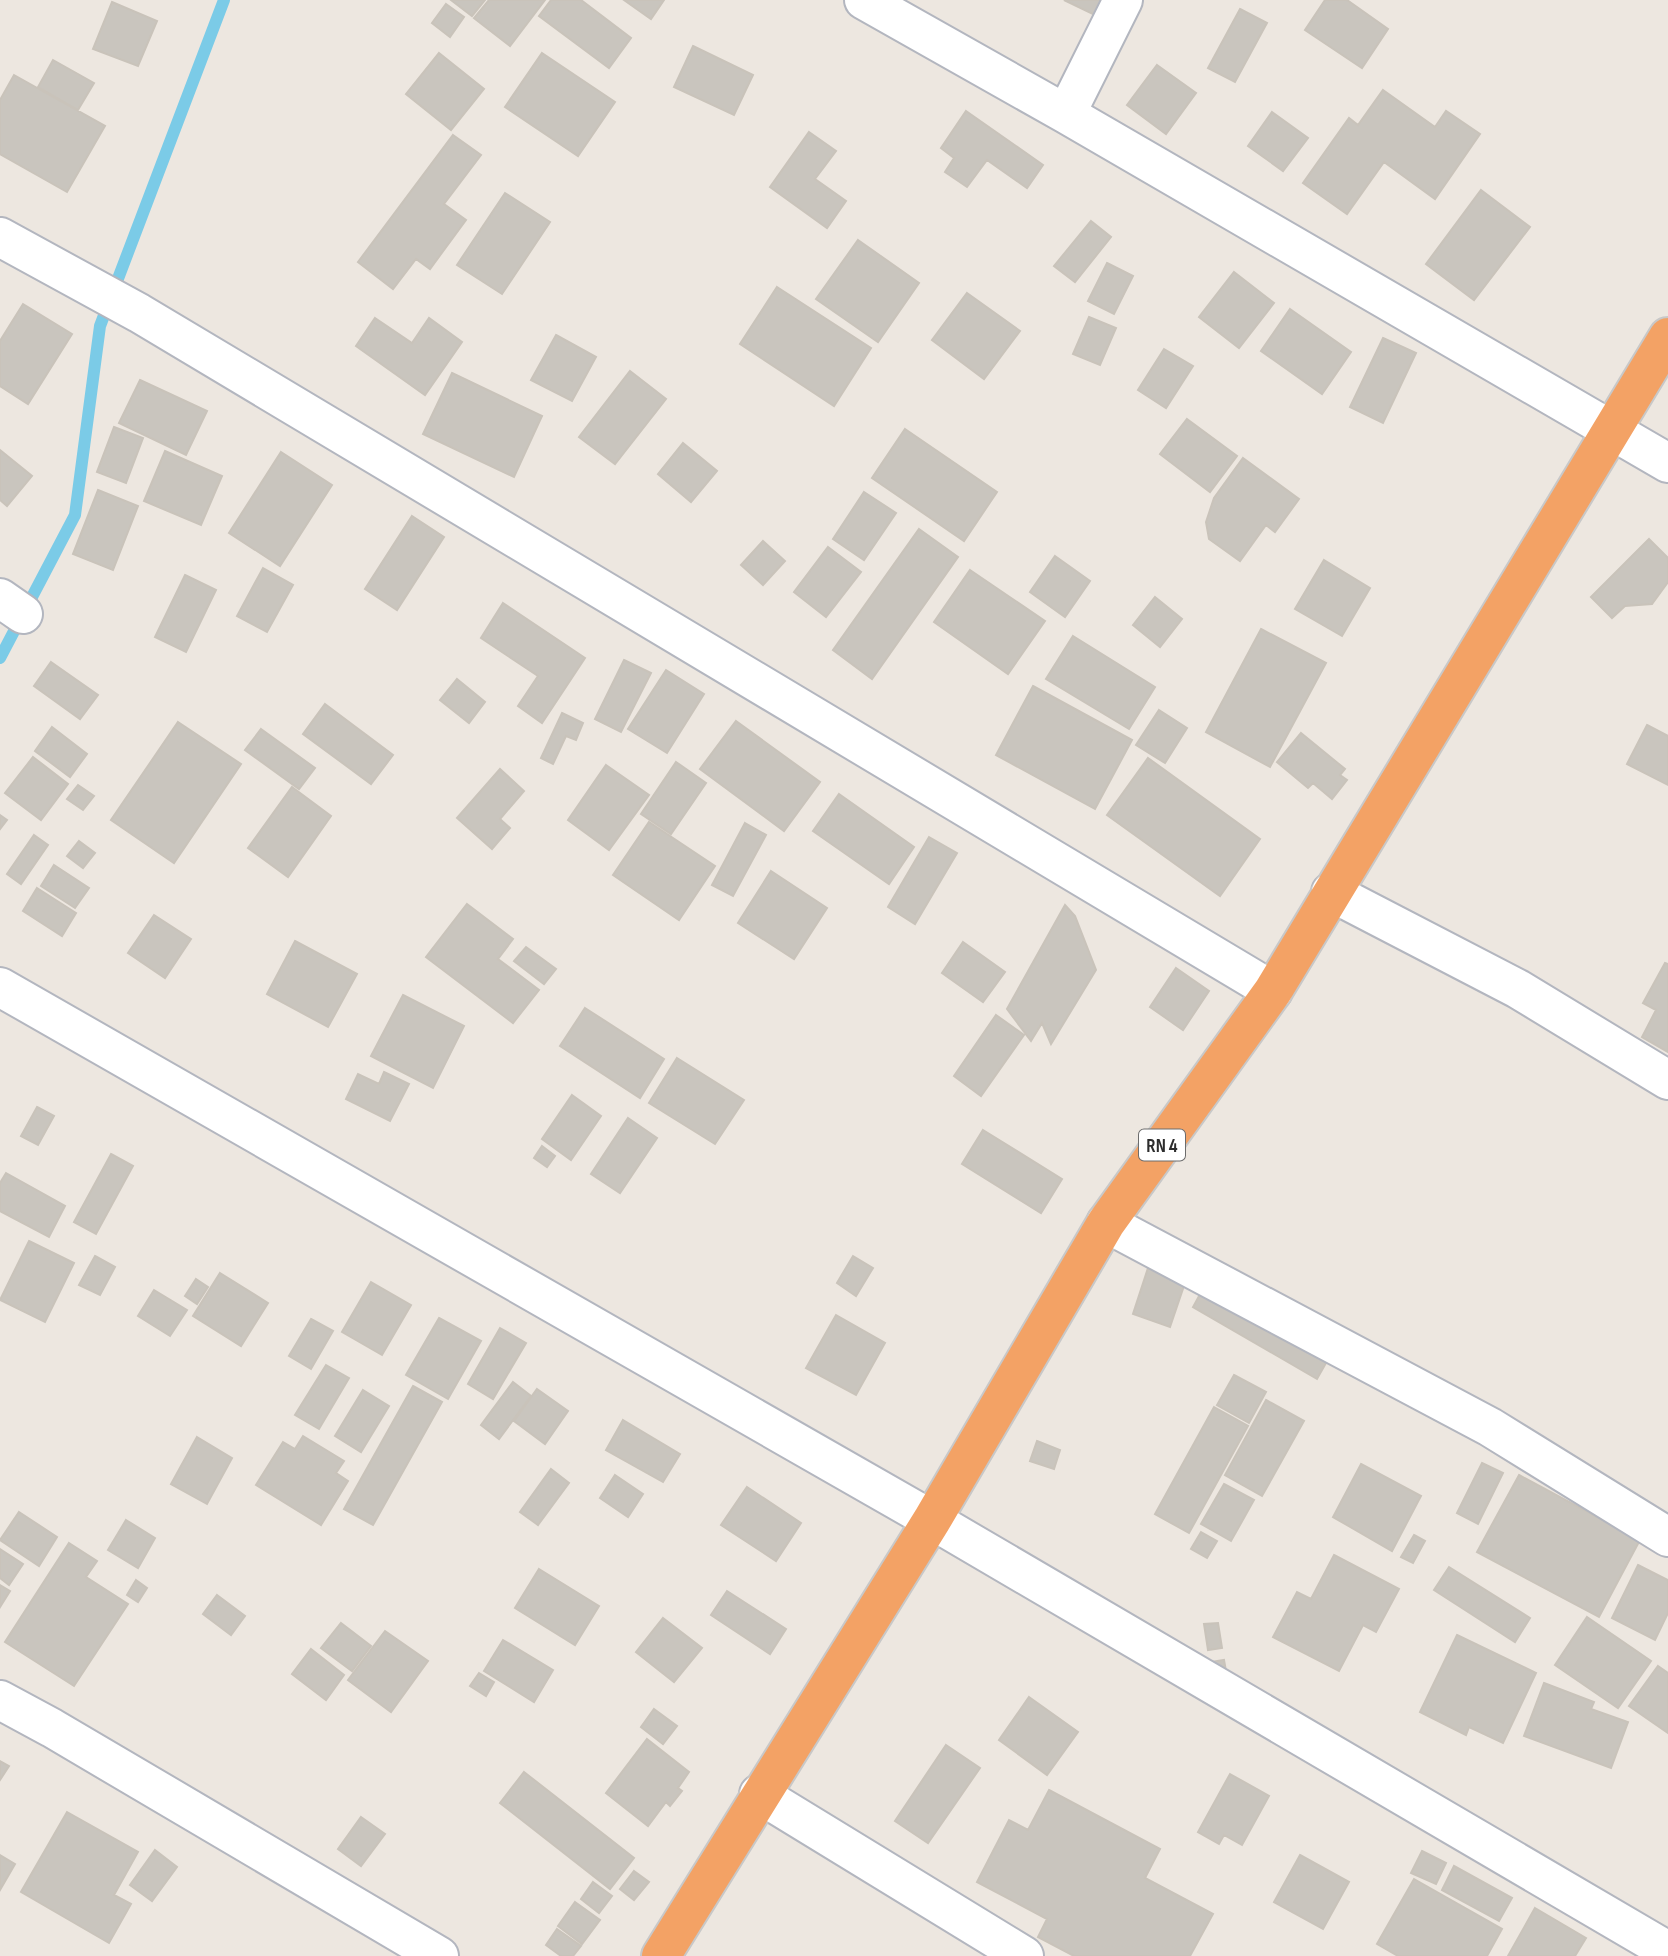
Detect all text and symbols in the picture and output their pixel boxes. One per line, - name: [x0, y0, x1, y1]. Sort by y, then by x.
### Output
- road number: RN 4: [1139, 1130, 1185, 1161]

